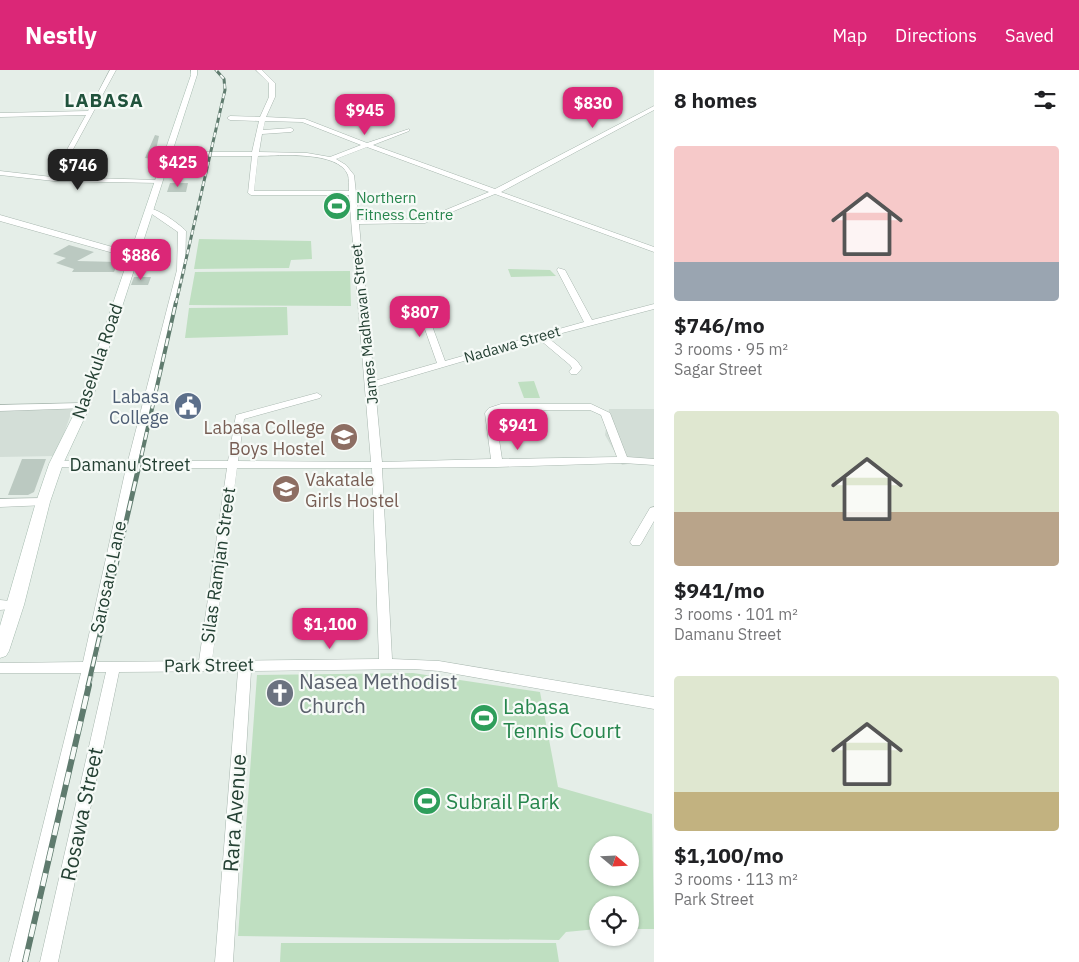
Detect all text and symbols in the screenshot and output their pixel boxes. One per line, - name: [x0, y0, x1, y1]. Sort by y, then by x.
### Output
- text: Nestly: [25, 19, 97, 51]
- text: Map: [832, 24, 867, 47]
- text: Directions: [895, 24, 977, 47]
- text: Saved: [1005, 24, 1054, 47]
- text: 8 homes: [674, 86, 757, 114]
- icon: filters: [1031, 86, 1059, 114]
- pin: $830: [563, 87, 623, 129]
- district label: LABASA: [64, 88, 144, 112]
- pin: $945: [335, 93, 395, 136]
- text: $830: [574, 93, 612, 113]
- text: $945: [346, 100, 384, 120]
- pin: $425: [148, 146, 208, 188]
- pin: $746: [48, 148, 108, 191]
- text: $425: [159, 152, 197, 172]
- text: $746: [59, 155, 97, 175]
- icon: home: [822, 179, 912, 269]
- place label: Northern Fitness Centre: [356, 188, 453, 224]
- sports icon: Northern Fitness Centre: [322, 191, 352, 221]
- pin: $886: [111, 238, 171, 281]
- street label: James Madhavan Street: [346, 243, 382, 405]
- text: $886: [122, 245, 160, 265]
- pin: $807: [390, 296, 450, 338]
- street label: Nasekula Road: [66, 300, 128, 422]
- text: $807: [401, 302, 439, 322]
- text: $746/mo: [674, 311, 765, 339]
- street label: Nadawa Street: [462, 321, 562, 367]
- text: 3 rooms · 95 m²: [674, 339, 788, 359]
- text: Sagar Street: [674, 359, 762, 379]
- place label: Labasa College: [109, 385, 169, 429]
- public building icon: Labasa College: [173, 391, 203, 421]
- pin: $941: [488, 408, 548, 451]
- text: $941: [499, 415, 537, 435]
- place label: Labasa College Boys Hostel: [204, 416, 325, 460]
- school or university icon: Labasa College Boys Hostel: [329, 422, 359, 452]
- icon: home: [822, 444, 912, 534]
- street label: Damanu Street: [69, 453, 191, 476]
- place label: Vakatale Girls Hostel: [305, 468, 399, 512]
- school or university icon: Vakatale Girls Hostel: [271, 474, 301, 504]
- street label: Silas Ramjan Street: [196, 486, 240, 644]
- street label: Sarosaro Lane: [85, 518, 131, 635]
- text: $941/mo: [674, 576, 765, 604]
- text: 3 rooms · 101 m²: [674, 604, 798, 624]
- pin: $1,100: [289, 608, 371, 650]
- text: $1,100: [304, 614, 356, 634]
- text: Damanu Street: [674, 624, 782, 644]
- street label: Park Street: [164, 653, 254, 677]
- place label: Nasea Methodist Church: [299, 667, 458, 719]
- church icon: Nasea Methodist Church: [265, 678, 295, 708]
- place label: Labasa Tennis Court: [503, 692, 621, 744]
- sports icon: Labasa Tennis Court: [469, 703, 499, 733]
- icon: home: [822, 709, 912, 799]
- street label: Rosawa Street: [53, 745, 109, 883]
- street label: Rara Avenue: [216, 753, 252, 873]
- sports icon: Subrail Park: [412, 786, 442, 816]
- place label: Subrail Park: [446, 787, 560, 815]
- north arrow: [589, 836, 639, 886]
- map controls: [589, 836, 639, 946]
- text: $1,100/mo: [674, 841, 784, 869]
- text: 3 rooms · 113 m²: [674, 869, 798, 889]
- text: Park Street: [674, 889, 754, 909]
- button: locate: [589, 896, 639, 946]

